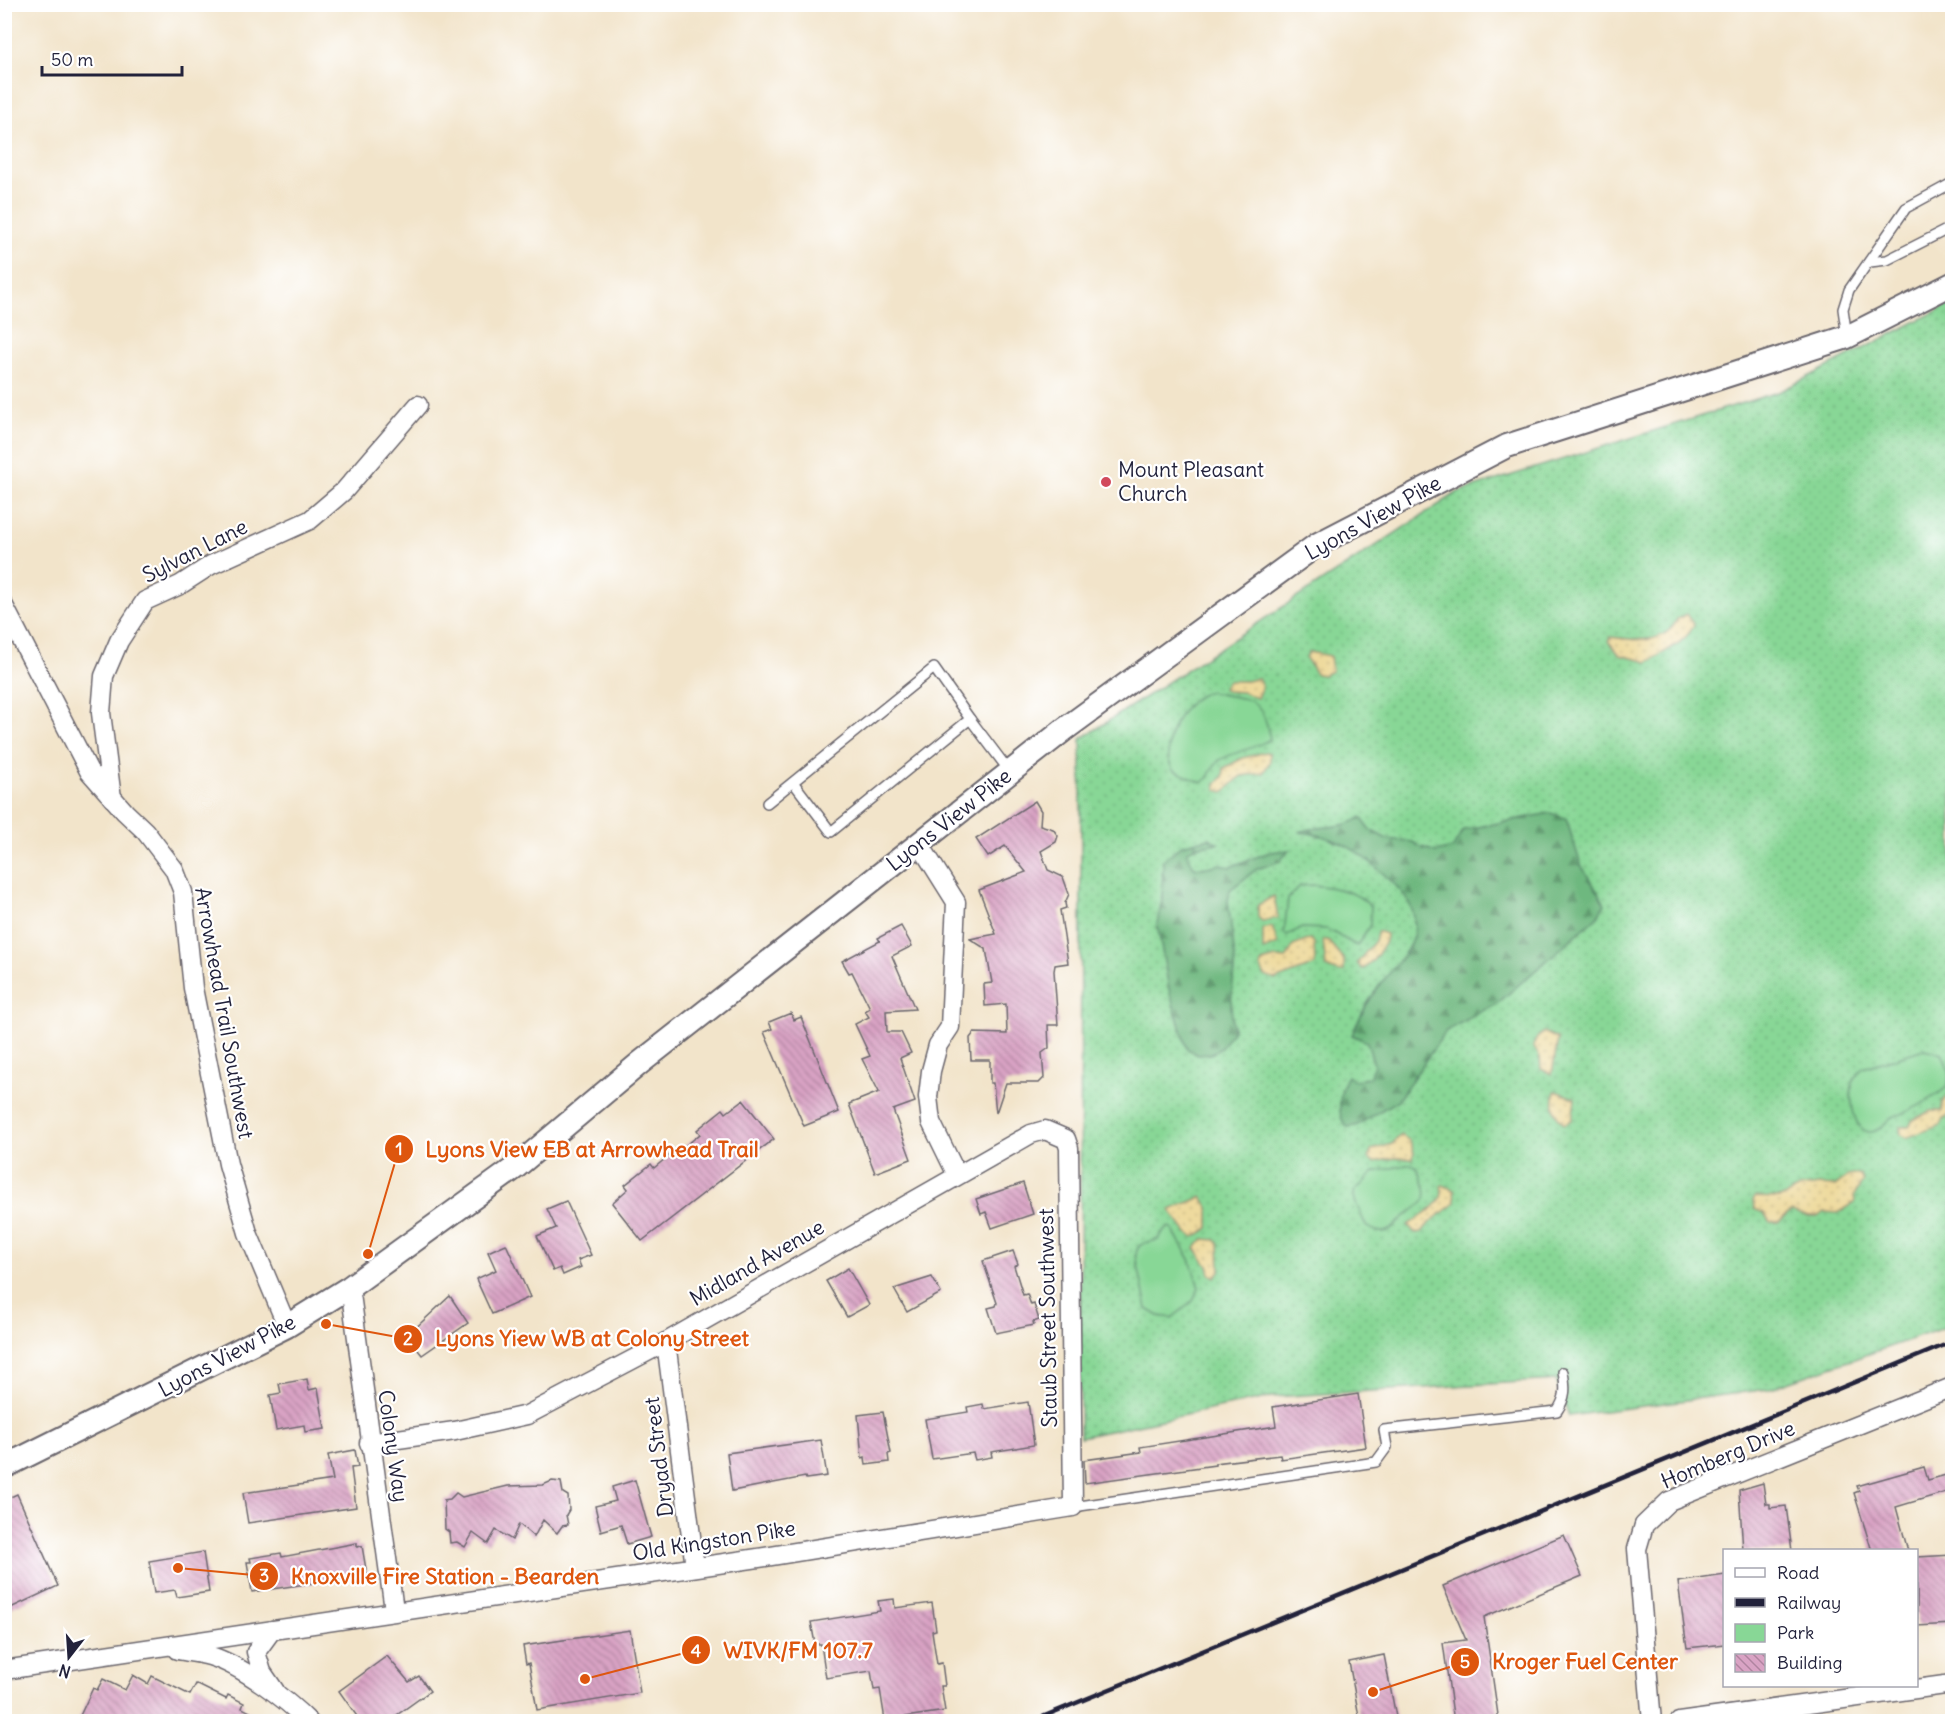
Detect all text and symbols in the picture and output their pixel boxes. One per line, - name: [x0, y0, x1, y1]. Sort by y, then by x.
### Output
- scale bar: [42, 39, 182, 77]
- text: 50 m: [51, 48, 93, 71]
- place label: Mount Pleasant Church: [1118, 456, 1264, 507]
- street label: Lyons View Pike: [1300, 469, 1446, 566]
- marker: Mount Pleasant Church: [1099, 475, 1113, 489]
- street label: Sylvan Lane: [138, 513, 252, 589]
- street label: Lyons View Pike: [881, 762, 1017, 877]
- street label: Arrowhead Trail Southwest: [189, 885, 260, 1141]
- callout: Lyons View EB at Arrowhead Trail: [384, 1129, 771, 1169]
- text: Lyons View EB at Arrowhead Trail: [425, 1135, 759, 1163]
- text: 1: [395, 1137, 403, 1160]
- street label: Staub Street Southwest: [1032, 1208, 1063, 1428]
- street label: Midland Avenue: [685, 1213, 829, 1312]
- street label: Lyons View Pike: [154, 1308, 300, 1403]
- callout: Lyons Yiew WB at Colony Street: [393, 1319, 761, 1359]
- text: Lyons Yiew WB at Colony Street: [435, 1324, 750, 1352]
- text: 2: [403, 1327, 413, 1350]
- street label: Colony Way: [372, 1388, 415, 1504]
- street label: Dryad Street: [638, 1396, 679, 1519]
- street label: Homberg Drive: [1657, 1414, 1799, 1495]
- street label: Old Kingston Pike: [631, 1514, 797, 1567]
- legend: [1723, 1549, 1918, 1687]
- callout: Knoxville Fire Station - Bearden: [249, 1556, 612, 1596]
- text: Road: [1777, 1561, 1820, 1584]
- text: Knoxville Fire Station - Bearden: [291, 1562, 600, 1590]
- text: 3: [259, 1564, 269, 1587]
- text: Railway: [1777, 1591, 1841, 1614]
- text: Park: [1777, 1621, 1814, 1644]
- north arrow: [39, 1627, 99, 1687]
- callout: WIVK/FM 107.7: [681, 1630, 885, 1670]
- text: WIVK/FM 107.7: [723, 1636, 873, 1664]
- text: 4: [691, 1639, 702, 1662]
- callout: Kroger Fuel Center: [1450, 1642, 1690, 1682]
- text: Kroger Fuel Center: [1492, 1647, 1679, 1675]
- text: 5: [1460, 1650, 1470, 1673]
- text: Building: [1777, 1651, 1842, 1674]
- text: N: [56, 1660, 73, 1683]

